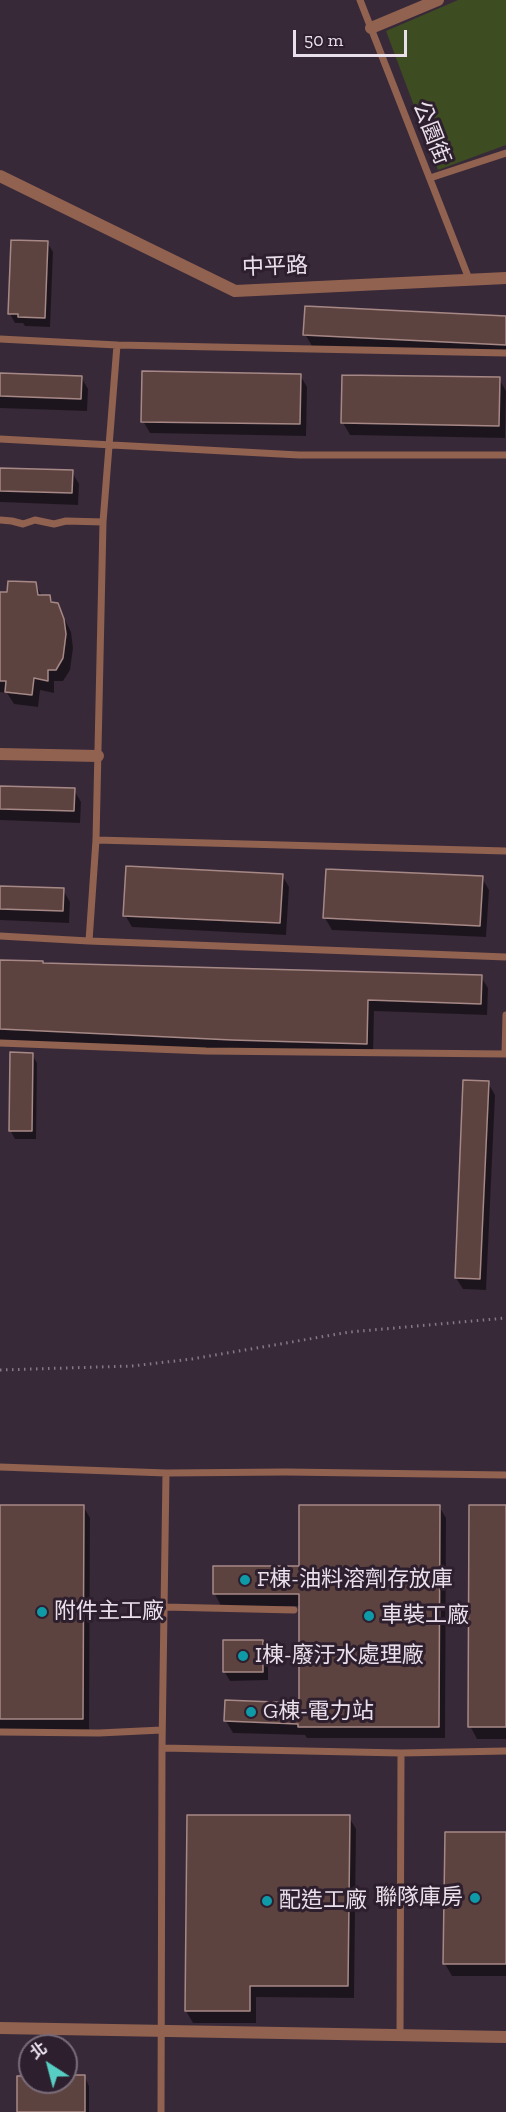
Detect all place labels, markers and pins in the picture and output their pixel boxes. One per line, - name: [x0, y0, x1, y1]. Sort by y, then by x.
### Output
- place label: F棟-油料溶劑存放庫: [257, 1567, 453, 1593]
- marker: F棟-油料溶劑存放庫: [238, 1573, 252, 1587]
- place label: 附件主工廠: [54, 1599, 164, 1625]
- place label: 車裝工廠: [381, 1603, 469, 1629]
- marker: 附件主工廠: [35, 1605, 49, 1619]
- marker: 車裝工廠: [362, 1609, 376, 1623]
- place label: I棟-廢汙水處理廠: [255, 1643, 424, 1669]
- marker: I棟-廢汙水處理廠: [236, 1649, 250, 1663]
- place label: G棟-電力站: [263, 1699, 374, 1725]
- marker: G棟-電力站: [244, 1705, 258, 1719]
- place label: 聯隊庫房: [375, 1885, 463, 1911]
- place label: 配造工廠: [279, 1888, 367, 1914]
- marker: 聯隊庫房: [468, 1891, 482, 1905]
- marker: 配造工廠: [260, 1894, 274, 1908]

